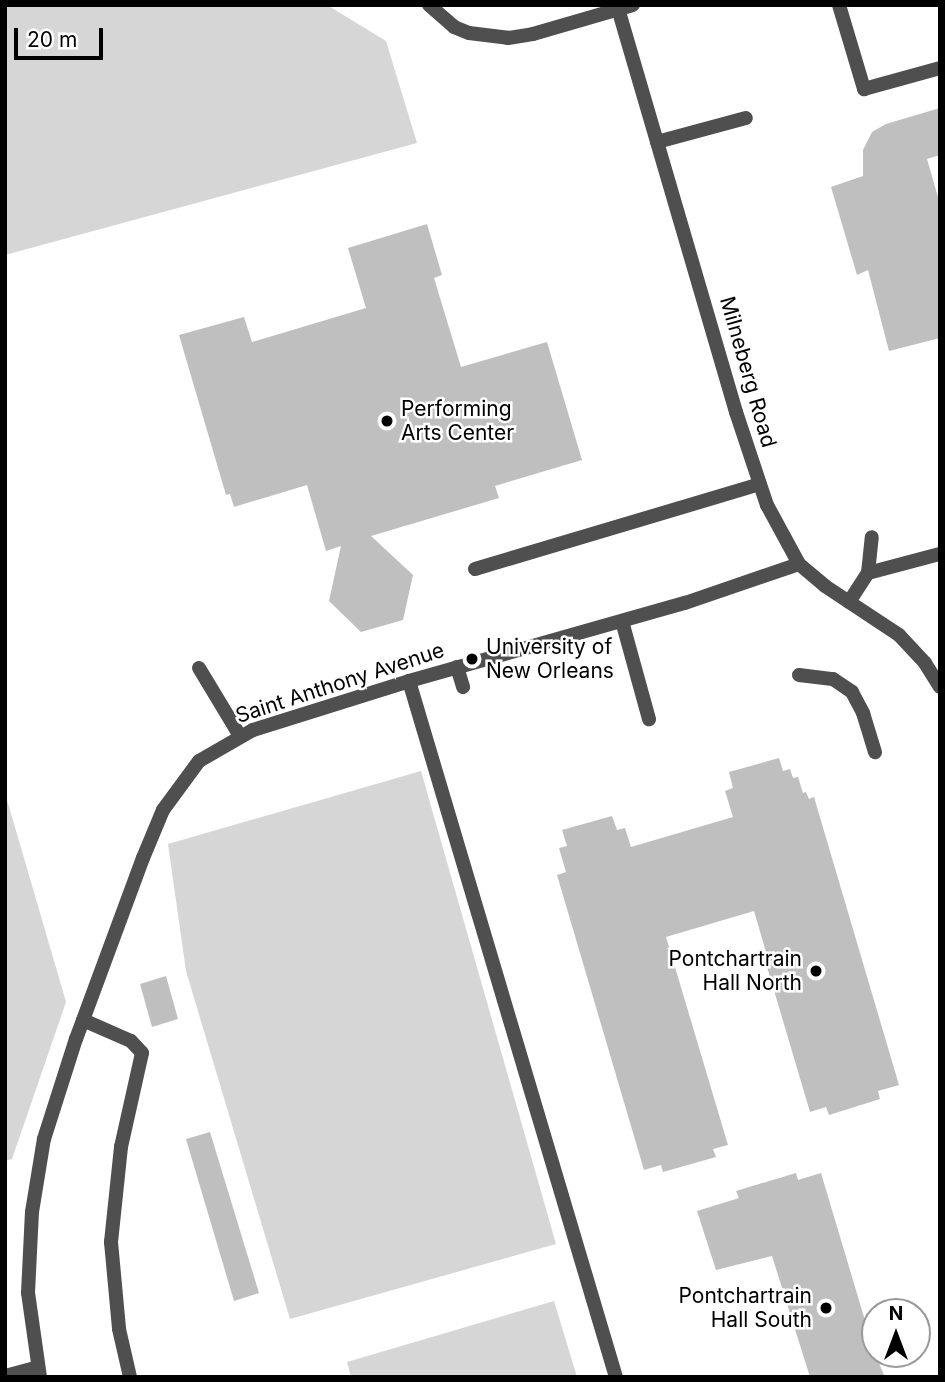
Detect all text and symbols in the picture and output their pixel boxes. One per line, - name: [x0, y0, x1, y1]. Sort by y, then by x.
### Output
- scale bar: [18, 14, 107, 58]
- text: 20 m: [27, 27, 77, 52]
- street label: Milneberg Road: [714, 294, 782, 450]
- place label: Performing Arts Center: [401, 396, 514, 446]
- marker: Performing Arts Center: [379, 413, 395, 429]
- place label: University of New Orleans: [486, 634, 614, 684]
- street label: Saint Anthony Avenue: [232, 637, 448, 729]
- marker: University of New Orleans: [464, 651, 480, 667]
- place label: Pontchartrain Hall North: [669, 946, 802, 996]
- marker: Pontchartrain Hall North: [808, 963, 824, 979]
- place label: Pontchartrain Hall South: [679, 1283, 812, 1333]
- north arrow: [861, 1298, 931, 1368]
- marker: Pontchartrain Hall South: [818, 1300, 834, 1316]
- text: N: [889, 1302, 903, 1325]

